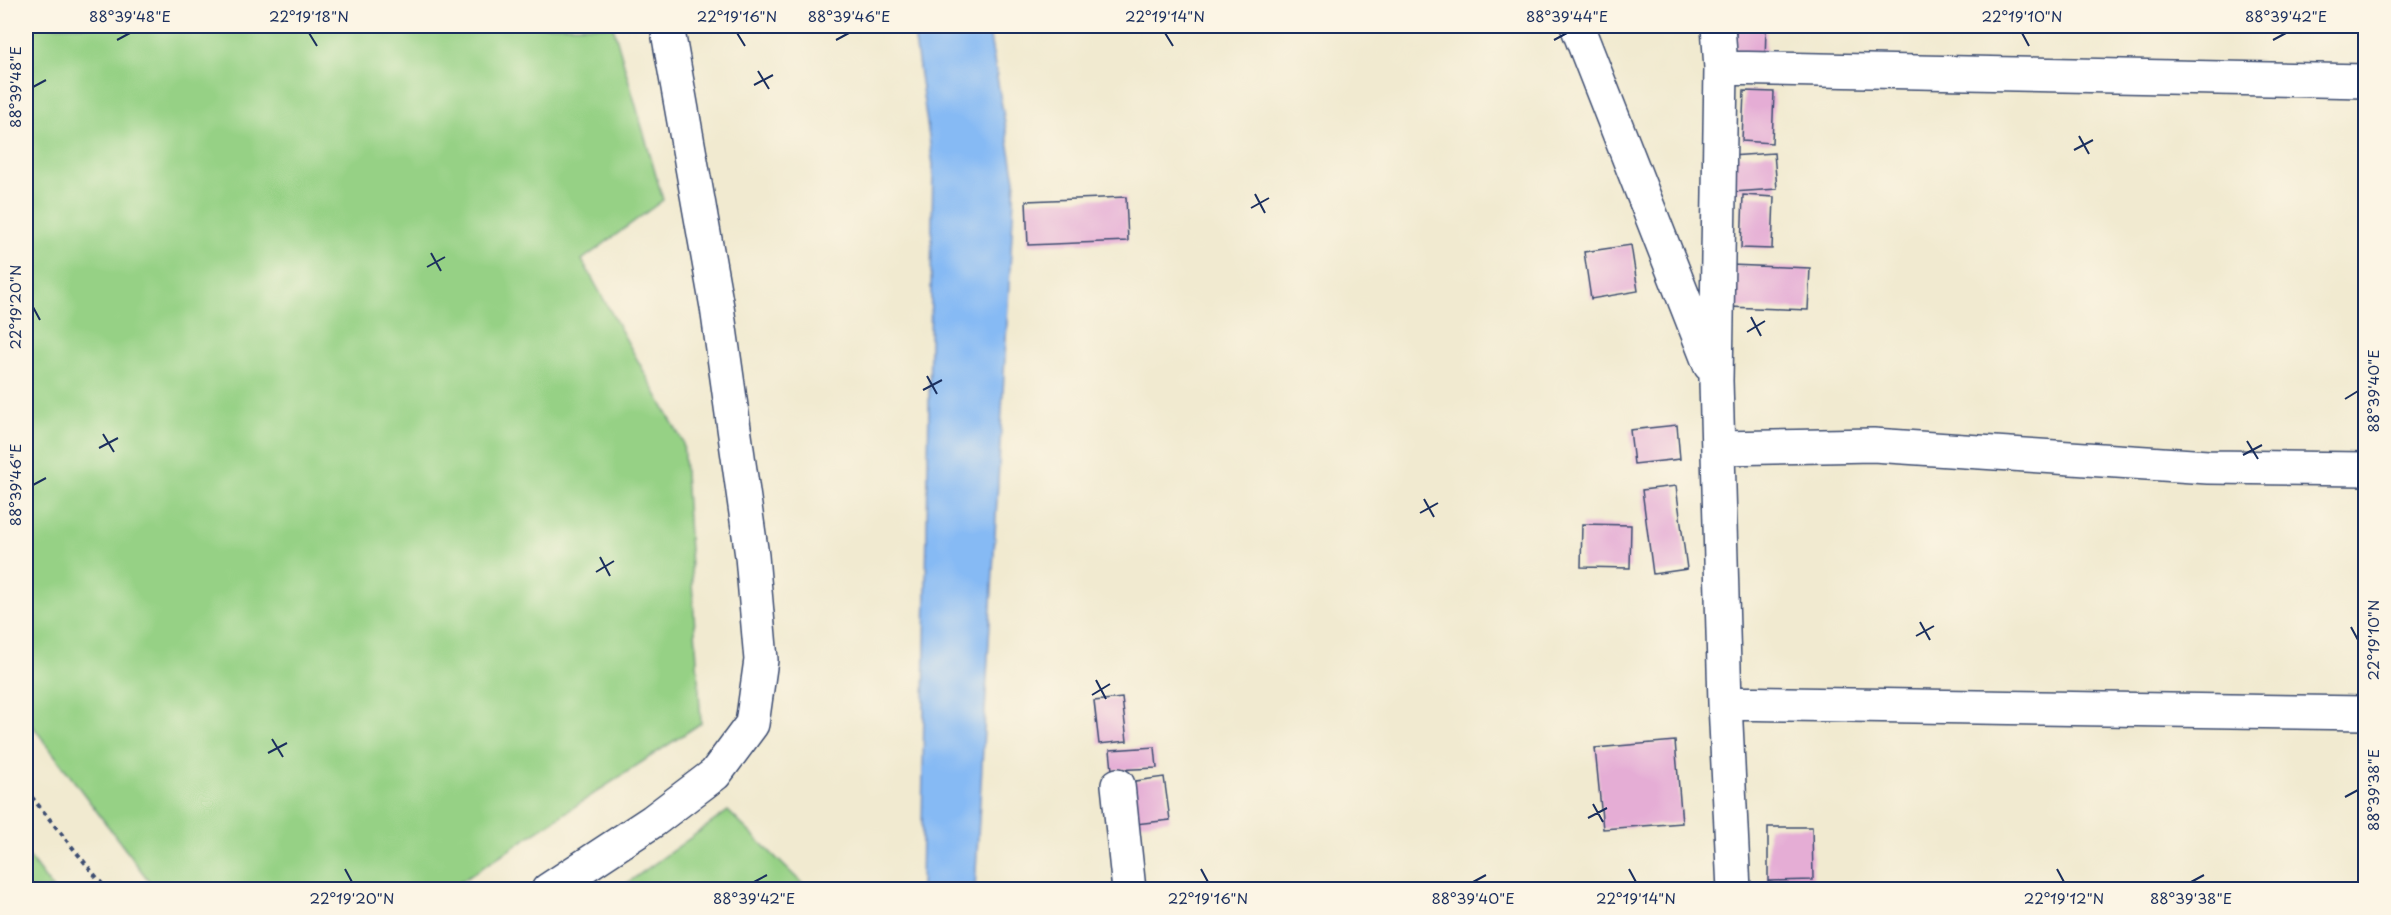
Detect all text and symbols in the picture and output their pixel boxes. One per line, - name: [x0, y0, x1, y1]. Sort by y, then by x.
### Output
- text: 88°39'48"E: [89, 4, 171, 27]
- text: 22°19'18"N: [269, 4, 349, 27]
- text: 22°19'16"N: [697, 4, 777, 27]
- text: 88°39'46"E: [808, 4, 890, 27]
- text: 22°19'14"N: [1125, 4, 1205, 27]
- text: 88°39'44"E: [1526, 4, 1608, 27]
- text: 22°19'10"N: [1981, 4, 2063, 27]
- text: 88°39'42"E: [2245, 4, 2327, 27]
- text: 88°39'48"E: [3, 46, 26, 128]
- text: 22°19'20"N: [3, 265, 26, 349]
- text: 88°39'40"E: [2361, 349, 2384, 433]
- text: 88°39'46"E: [3, 444, 26, 526]
- text: 22°19'10"N: [2361, 599, 2384, 681]
- text: 88°39'38"E: [2361, 749, 2384, 831]
- text: 22°19'20"N: [310, 886, 394, 909]
- text: 88°39'42"E: [713, 886, 795, 909]
- text: 22°19'16"N: [1168, 886, 1248, 909]
- text: 88°39'40"E: [1431, 886, 1515, 909]
- text: 22°19'14"N: [1596, 886, 1676, 909]
- text: 22°19'12"N: [2024, 886, 2104, 909]
- text: 88°39'38"E: [2150, 886, 2232, 909]

